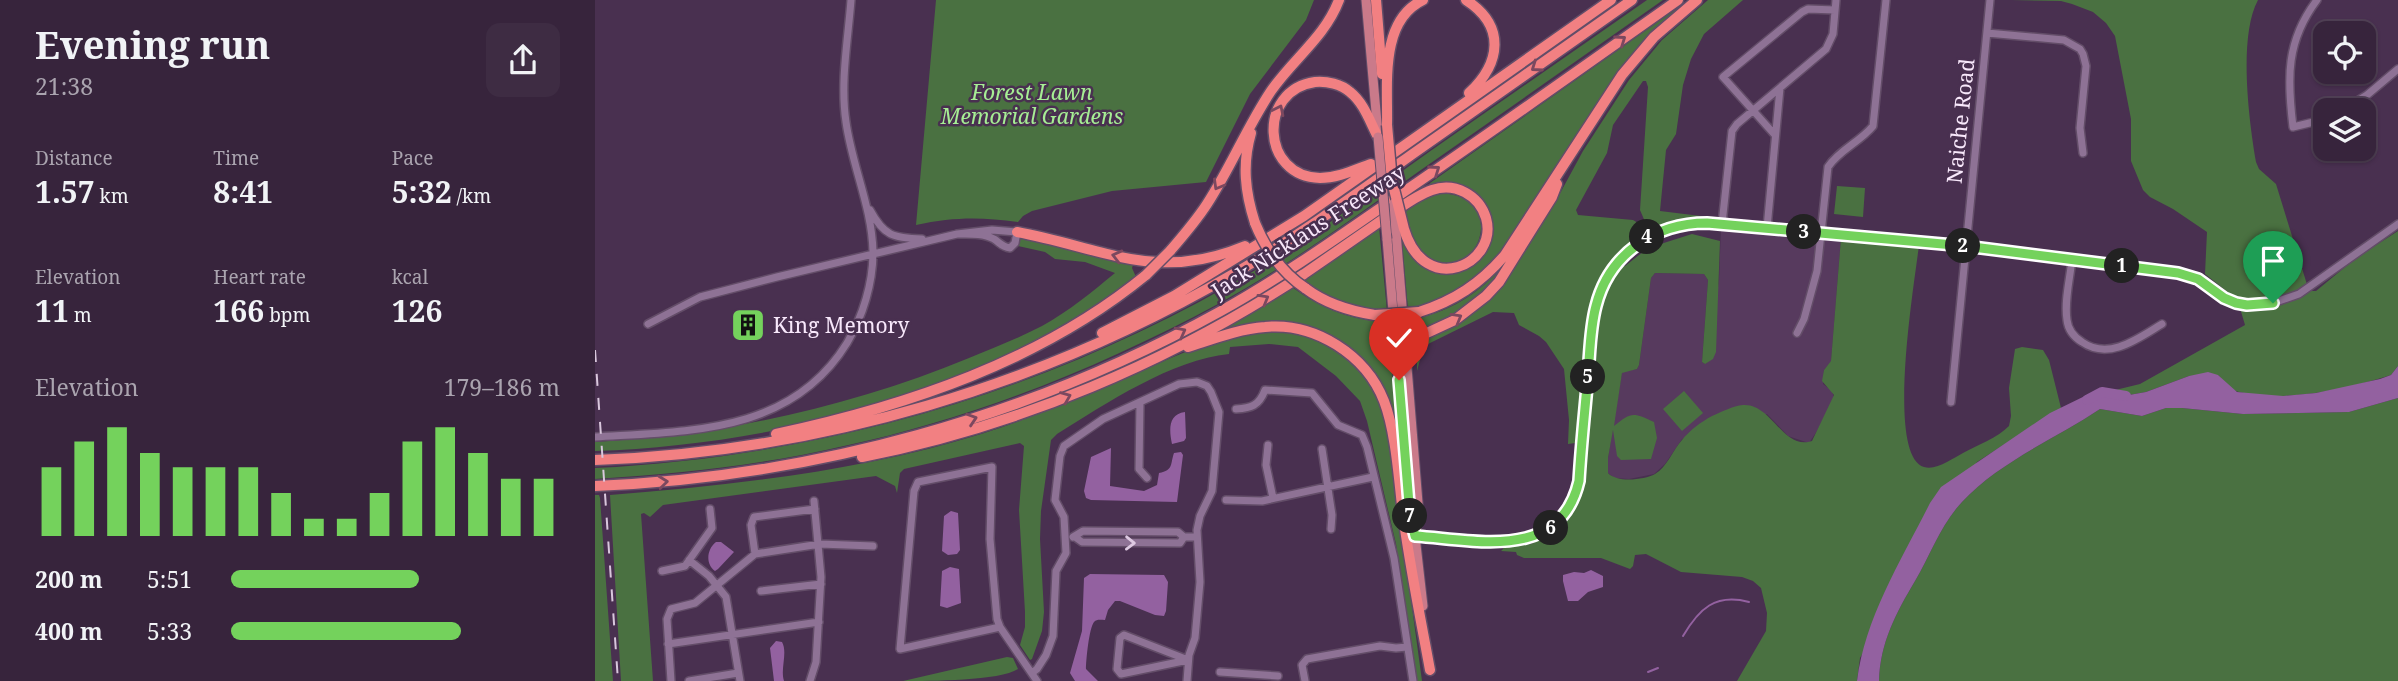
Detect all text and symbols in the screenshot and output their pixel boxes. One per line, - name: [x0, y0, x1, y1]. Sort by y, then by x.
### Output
- text: Evening run: [35, 18, 270, 70]
- map controls: [2313, 21, 2376, 161]
- button: locate: [2313, 21, 2376, 84]
- button: share: [486, 23, 560, 97]
- one-way arrow: [1613, 36, 1626, 48]
- street label: Naiche Road: [1940, 57, 1980, 185]
- one-way arrow: [1531, 59, 1544, 71]
- text: 21:38: [35, 70, 93, 102]
- park label: Forest Lawn Memorial Gardens: [940, 78, 1124, 130]
- button: layers: [2313, 98, 2376, 161]
- one-way arrow: [1271, 105, 1285, 117]
- text: Distance: [35, 145, 113, 171]
- text: Time: [213, 145, 259, 171]
- text: Pace: [392, 145, 433, 171]
- street label: Jack Nicklaus Freeway: [1205, 158, 1410, 305]
- one-way arrow: [1427, 166, 1440, 178]
- text: 1.57: [35, 171, 95, 212]
- text: 8:41: [213, 171, 273, 212]
- text: 5:32: [392, 171, 452, 212]
- one-way arrow: [1213, 178, 1226, 191]
- text: km: [95, 183, 129, 209]
- text: /km: [452, 183, 491, 209]
- pin: 3: [1787, 215, 1821, 250]
- text: 3: [1798, 218, 1809, 244]
- pin: 4: [1629, 219, 1665, 254]
- text: 4: [1641, 223, 1652, 249]
- pin: 2: [1945, 229, 1981, 264]
- pin: [2243, 231, 2303, 303]
- text: 2: [1957, 232, 1968, 258]
- icon: arrive: [2254, 242, 2292, 280]
- pin: 1: [2105, 248, 2139, 284]
- one-way arrow: [1111, 250, 1123, 265]
- text: 1: [2116, 252, 2127, 278]
- text: Elevation: [35, 264, 121, 290]
- text: Heart rate: [213, 264, 306, 290]
- text: kcal: [392, 264, 428, 290]
- text: 11: [35, 290, 69, 331]
- text: 166: [213, 290, 264, 331]
- text: 126: [392, 290, 443, 331]
- one-way arrow: [1257, 294, 1270, 307]
- text: m: [69, 302, 92, 328]
- text: bpm: [264, 302, 310, 328]
- building icon: King Memory: [729, 306, 767, 344]
- pin: [1369, 308, 1429, 380]
- place label: King Memory: [773, 311, 910, 339]
- one-way arrow: [1449, 313, 1462, 326]
- icon: check: [1380, 319, 1418, 357]
- one-way arrow: [1174, 326, 1187, 340]
- pin: 5: [1571, 360, 1605, 394]
- text: 5: [1582, 363, 1593, 389]
- text: Elevation: [35, 371, 139, 403]
- text: 179–186 m: [444, 371, 560, 403]
- one-way arrow: [1059, 391, 1071, 405]
- one-way arrow: [965, 413, 977, 427]
- one-way arrow: [658, 475, 669, 490]
- pin: 7: [1393, 498, 1427, 534]
- text: 7: [1404, 502, 1415, 528]
- pin: 6: [1534, 510, 1569, 546]
- text: 6: [1545, 514, 1556, 540]
- one-way arrow: [1125, 535, 1136, 550]
- text: 200 m: [35, 563, 103, 595]
- text: 5:51: [147, 563, 192, 595]
- text: 400 m: [35, 615, 103, 647]
- text: 5:33: [147, 615, 192, 647]

